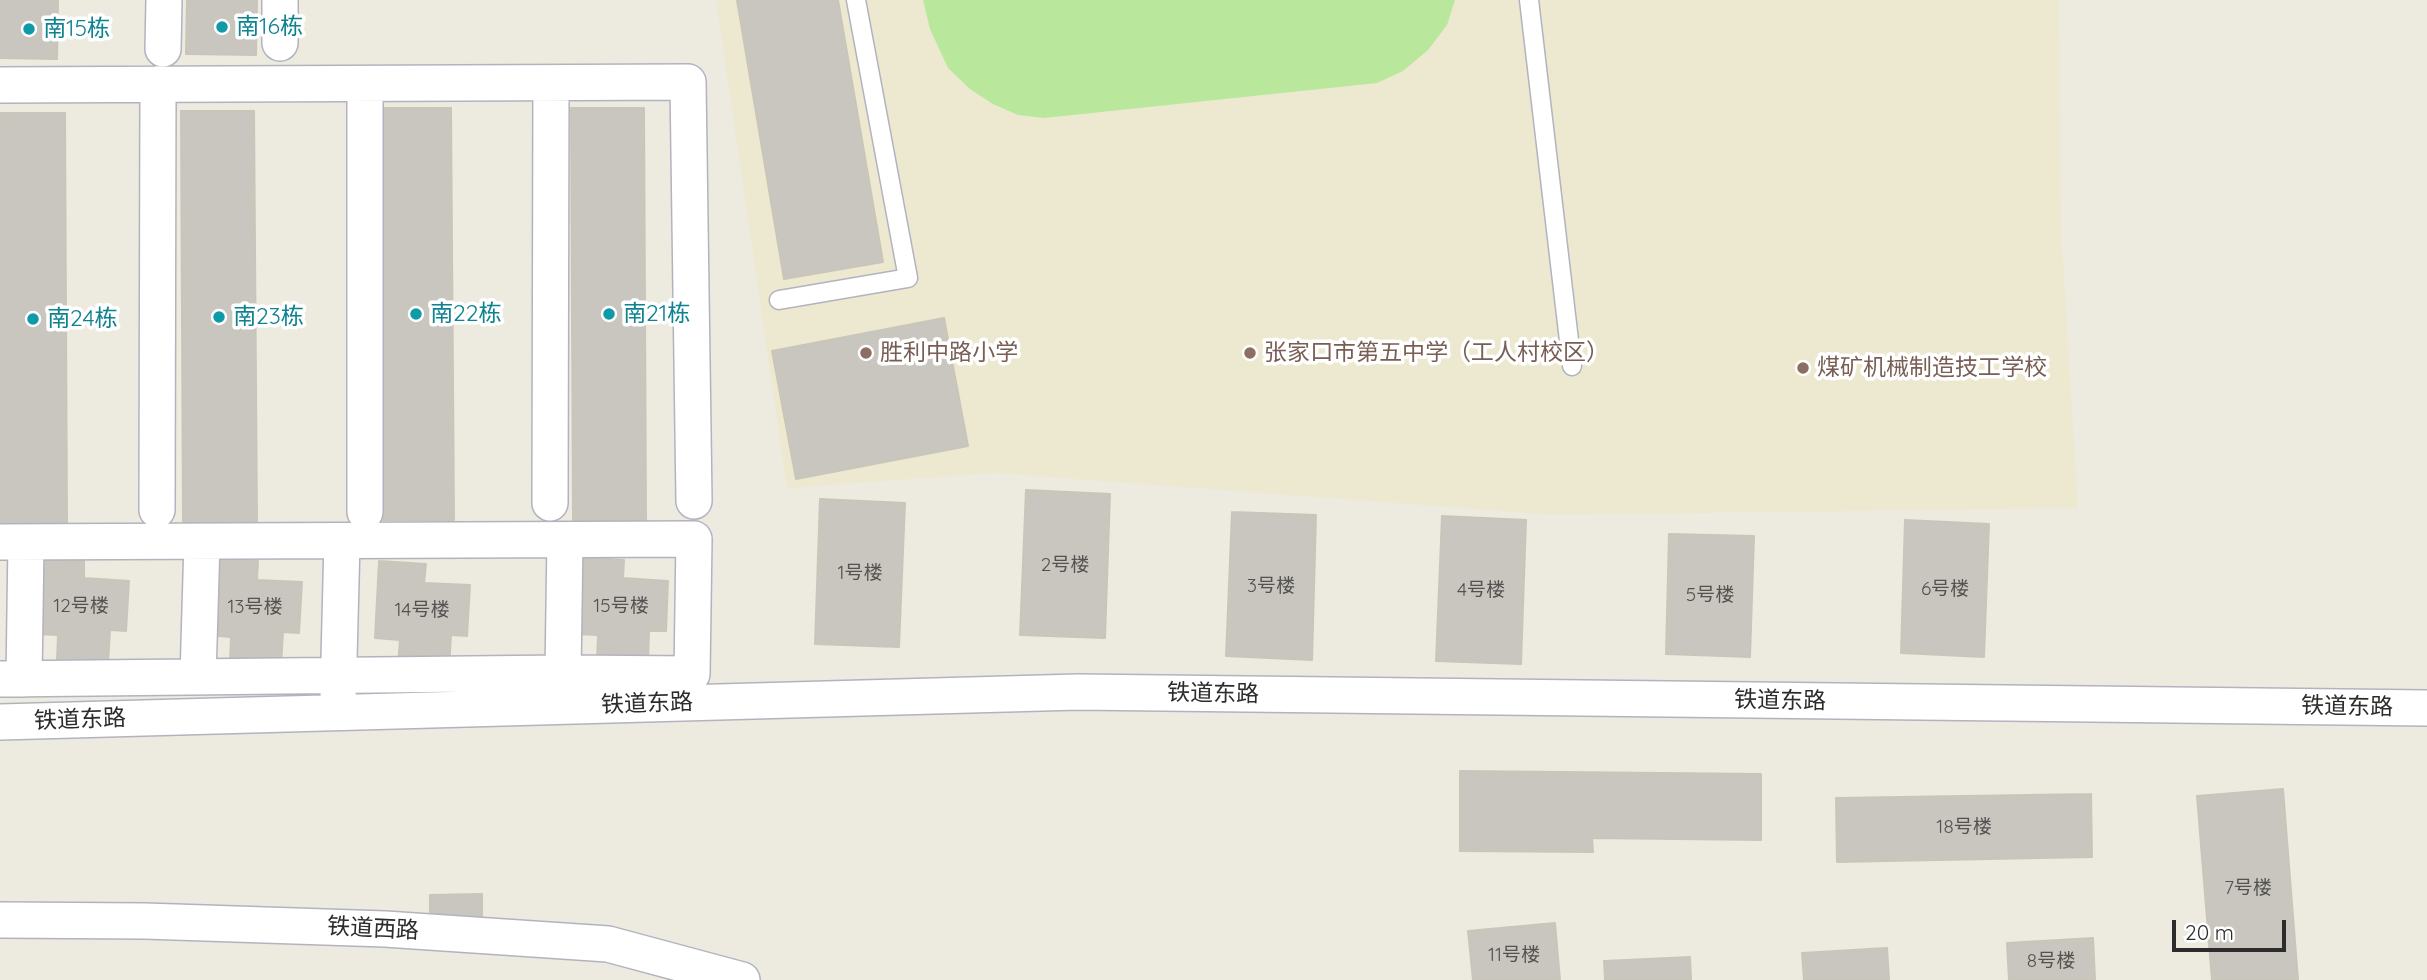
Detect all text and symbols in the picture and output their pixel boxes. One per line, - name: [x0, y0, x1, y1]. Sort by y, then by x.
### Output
- place label: 南16栋: [236, 13, 303, 41]
- place label: 南15栋: [43, 15, 110, 43]
- marker: 南16栋: [214, 19, 230, 35]
- marker: 南15栋: [21, 21, 37, 37]
- place label: 南22栋: [430, 300, 501, 328]
- place label: 南21栋: [623, 300, 690, 328]
- place label: 南23栋: [233, 303, 304, 331]
- place label: 南24栋: [47, 305, 118, 333]
- marker: 南22栋: [408, 306, 424, 322]
- marker: 南21栋: [601, 306, 617, 322]
- marker: 南23栋: [211, 309, 227, 325]
- marker: 南24栋: [25, 311, 41, 327]
- place label: 胜利中路小学: [880, 339, 1018, 367]
- place label: 张家口市第五中学（工人村校区）: [1264, 339, 1609, 367]
- marker: 胜利中路小学: [858, 345, 874, 361]
- marker: 张家口市第五中学（工人村校区）: [1242, 345, 1258, 361]
- place label: 煤矿机械制造技工学校: [1817, 354, 2047, 382]
- marker: 煤矿机械制造技工学校: [1795, 360, 1811, 376]
- house number: 2号楼: [1041, 554, 1089, 576]
- house number: 1号楼: [837, 562, 883, 584]
- house number: 3号楼: [1247, 575, 1295, 597]
- house number: 6号楼: [1921, 578, 1969, 600]
- house number: 4号楼: [1457, 579, 1505, 601]
- house number: 5号楼: [1686, 584, 1734, 606]
- house number: 12号楼: [53, 595, 109, 617]
- house number: 15号楼: [593, 595, 649, 617]
- house number: 13号楼: [228, 596, 282, 618]
- house number: 14号楼: [395, 599, 449, 621]
- street label: 铁道东路: [1167, 679, 1259, 709]
- street label: 铁道东路: [1734, 686, 1826, 716]
- street label: 铁道东路: [601, 689, 693, 719]
- street label: 铁道东路: [2301, 692, 2393, 722]
- street label: 铁道东路: [34, 705, 126, 735]
- house number: 18号楼: [1936, 816, 1992, 838]
- house number: 7号楼: [2224, 877, 2272, 899]
- scale bar: [2175, 906, 2289, 950]
- street label: 铁道西路: [326, 913, 420, 945]
- text: 20 m: [2185, 919, 2234, 945]
- house number: 11号楼: [1488, 944, 1540, 966]
- house number: 8号楼: [2027, 950, 2075, 972]

